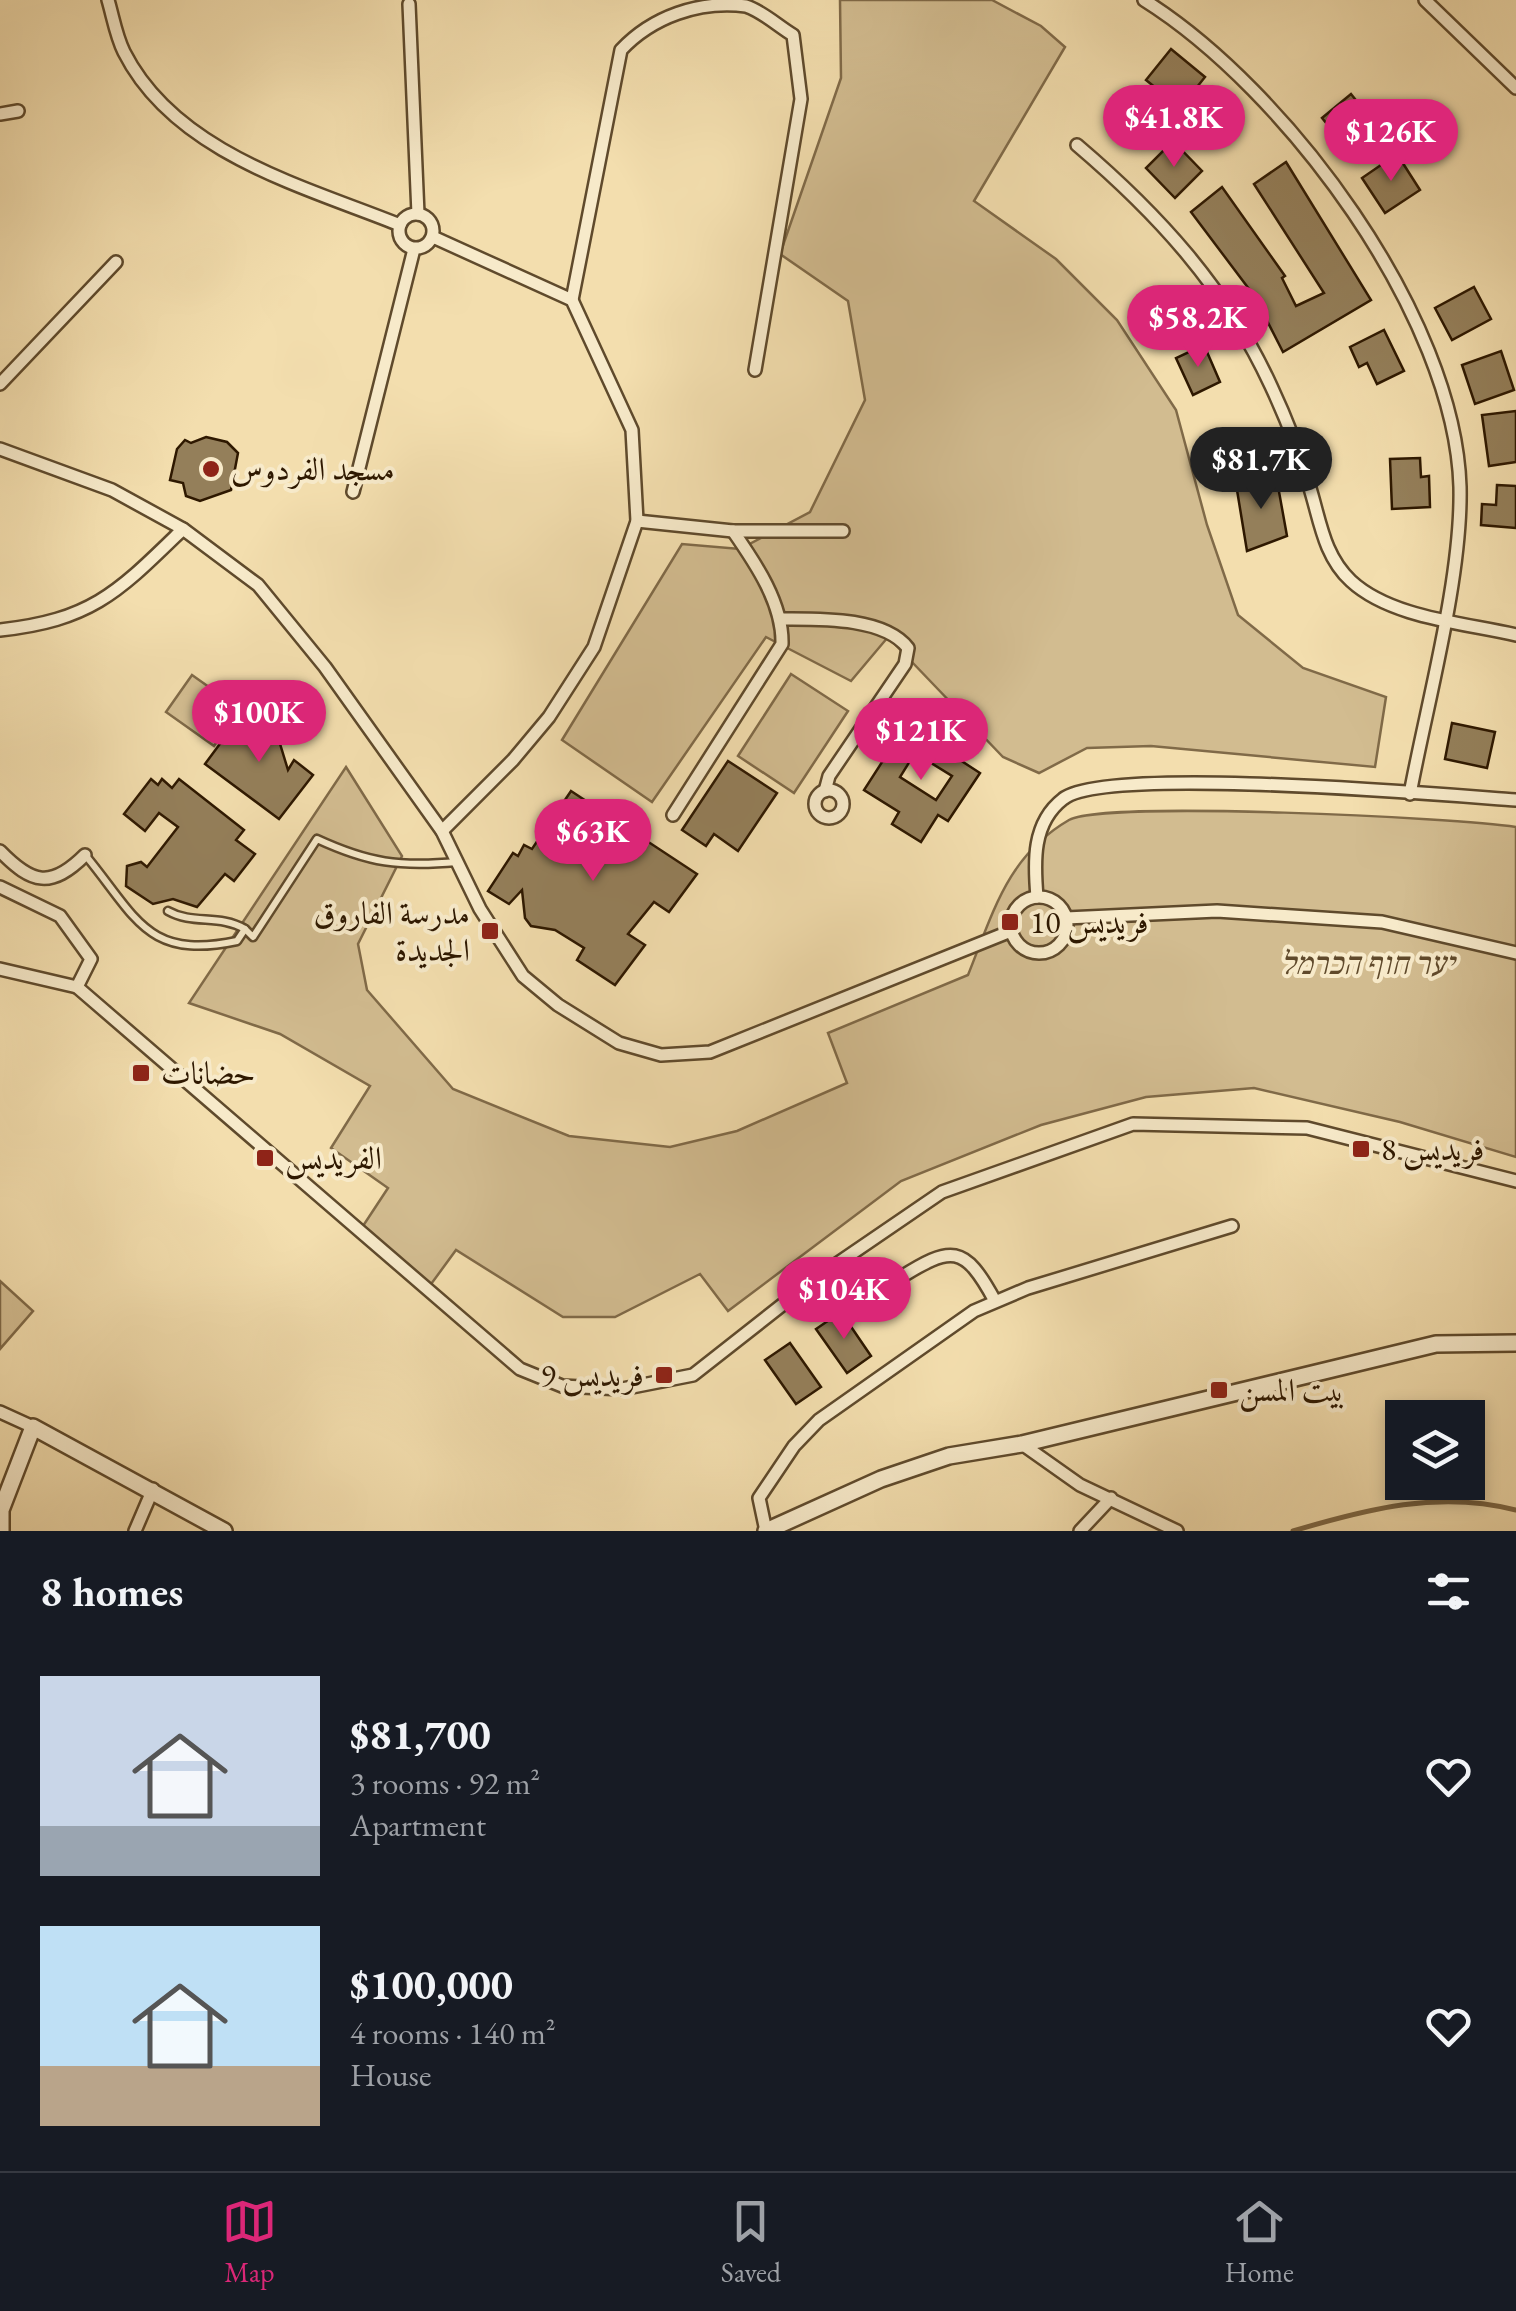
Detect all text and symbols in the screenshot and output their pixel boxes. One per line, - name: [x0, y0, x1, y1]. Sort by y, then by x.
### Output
- pin: $41.8K: [1093, 85, 1255, 170]
- text: $41.8K: [1125, 96, 1223, 138]
- pin: $126K: [1321, 99, 1461, 184]
- text: $126K: [1346, 110, 1436, 152]
- pin: $58.2K: [1117, 285, 1279, 370]
- text: $58.2K: [1149, 296, 1247, 338]
- pin: $81.7K: [1180, 427, 1342, 512]
- text: $81.7K: [1212, 438, 1310, 480]
- place label: مسجد الفردوس: [231, 448, 395, 490]
- marker: مسجد الفردوس: [200, 458, 222, 480]
- pin: $100K: [189, 680, 329, 765]
- text: $100K: [214, 691, 304, 733]
- pin: $121K: [851, 698, 991, 783]
- text: $121K: [876, 709, 966, 751]
- pin: $63K: [534, 799, 652, 884]
- text: $63K: [556, 810, 630, 852]
- place label: مدرسة الفاروق الجديدة: [313, 892, 470, 971]
- place label: فريديس 10: [1030, 901, 1149, 944]
- marker: فريديس 10: [999, 911, 1021, 933]
- marker: مدرسة الفاروق الجديدة: [479, 920, 501, 942]
- park label: יער חוף הכרמל: [1280, 942, 1457, 984]
- place label: حضانات: [161, 1052, 255, 1094]
- marker: حضانات: [130, 1062, 152, 1084]
- place label: فريديس 8: [1381, 1128, 1484, 1171]
- place label: الفريديس: [285, 1137, 382, 1180]
- marker: فريديس 8: [1350, 1138, 1372, 1160]
- marker: الفريديس: [254, 1147, 276, 1169]
- pin: $104K: [774, 1257, 914, 1342]
- text: $104K: [799, 1268, 889, 1310]
- place label: فريديس 9: [541, 1354, 644, 1397]
- marker: فريديس 9: [653, 1364, 675, 1386]
- place label: بيت المسن: [1239, 1369, 1345, 1412]
- marker: بيت المسن: [1208, 1379, 1230, 1401]
- map controls: [1385, 1400, 1485, 1500]
- button: layers: [1385, 1400, 1485, 1500]
- text: 8 homes: [40, 1564, 183, 1619]
- icon: filters: [1421, 1564, 1476, 1619]
- text: $81,700: [350, 1707, 491, 1762]
- icon: home: [120, 1716, 240, 1836]
- icon: heart: [1421, 1749, 1476, 1804]
- text: 3 rooms · 92 m²: [350, 1762, 540, 1804]
- text: Apartment: [350, 1804, 486, 1846]
- text: $100,000: [350, 1957, 513, 2012]
- icon: home: [120, 1966, 240, 2086]
- icon: heart: [1421, 1999, 1476, 2054]
- text: 4 rooms · 140 m²: [350, 2012, 556, 2054]
- text: House: [350, 2054, 431, 2096]
- tab: Map: [222, 2194, 277, 2290]
- tab: Saved: [721, 2194, 781, 2290]
- tab: Home: [1225, 2194, 1294, 2290]

